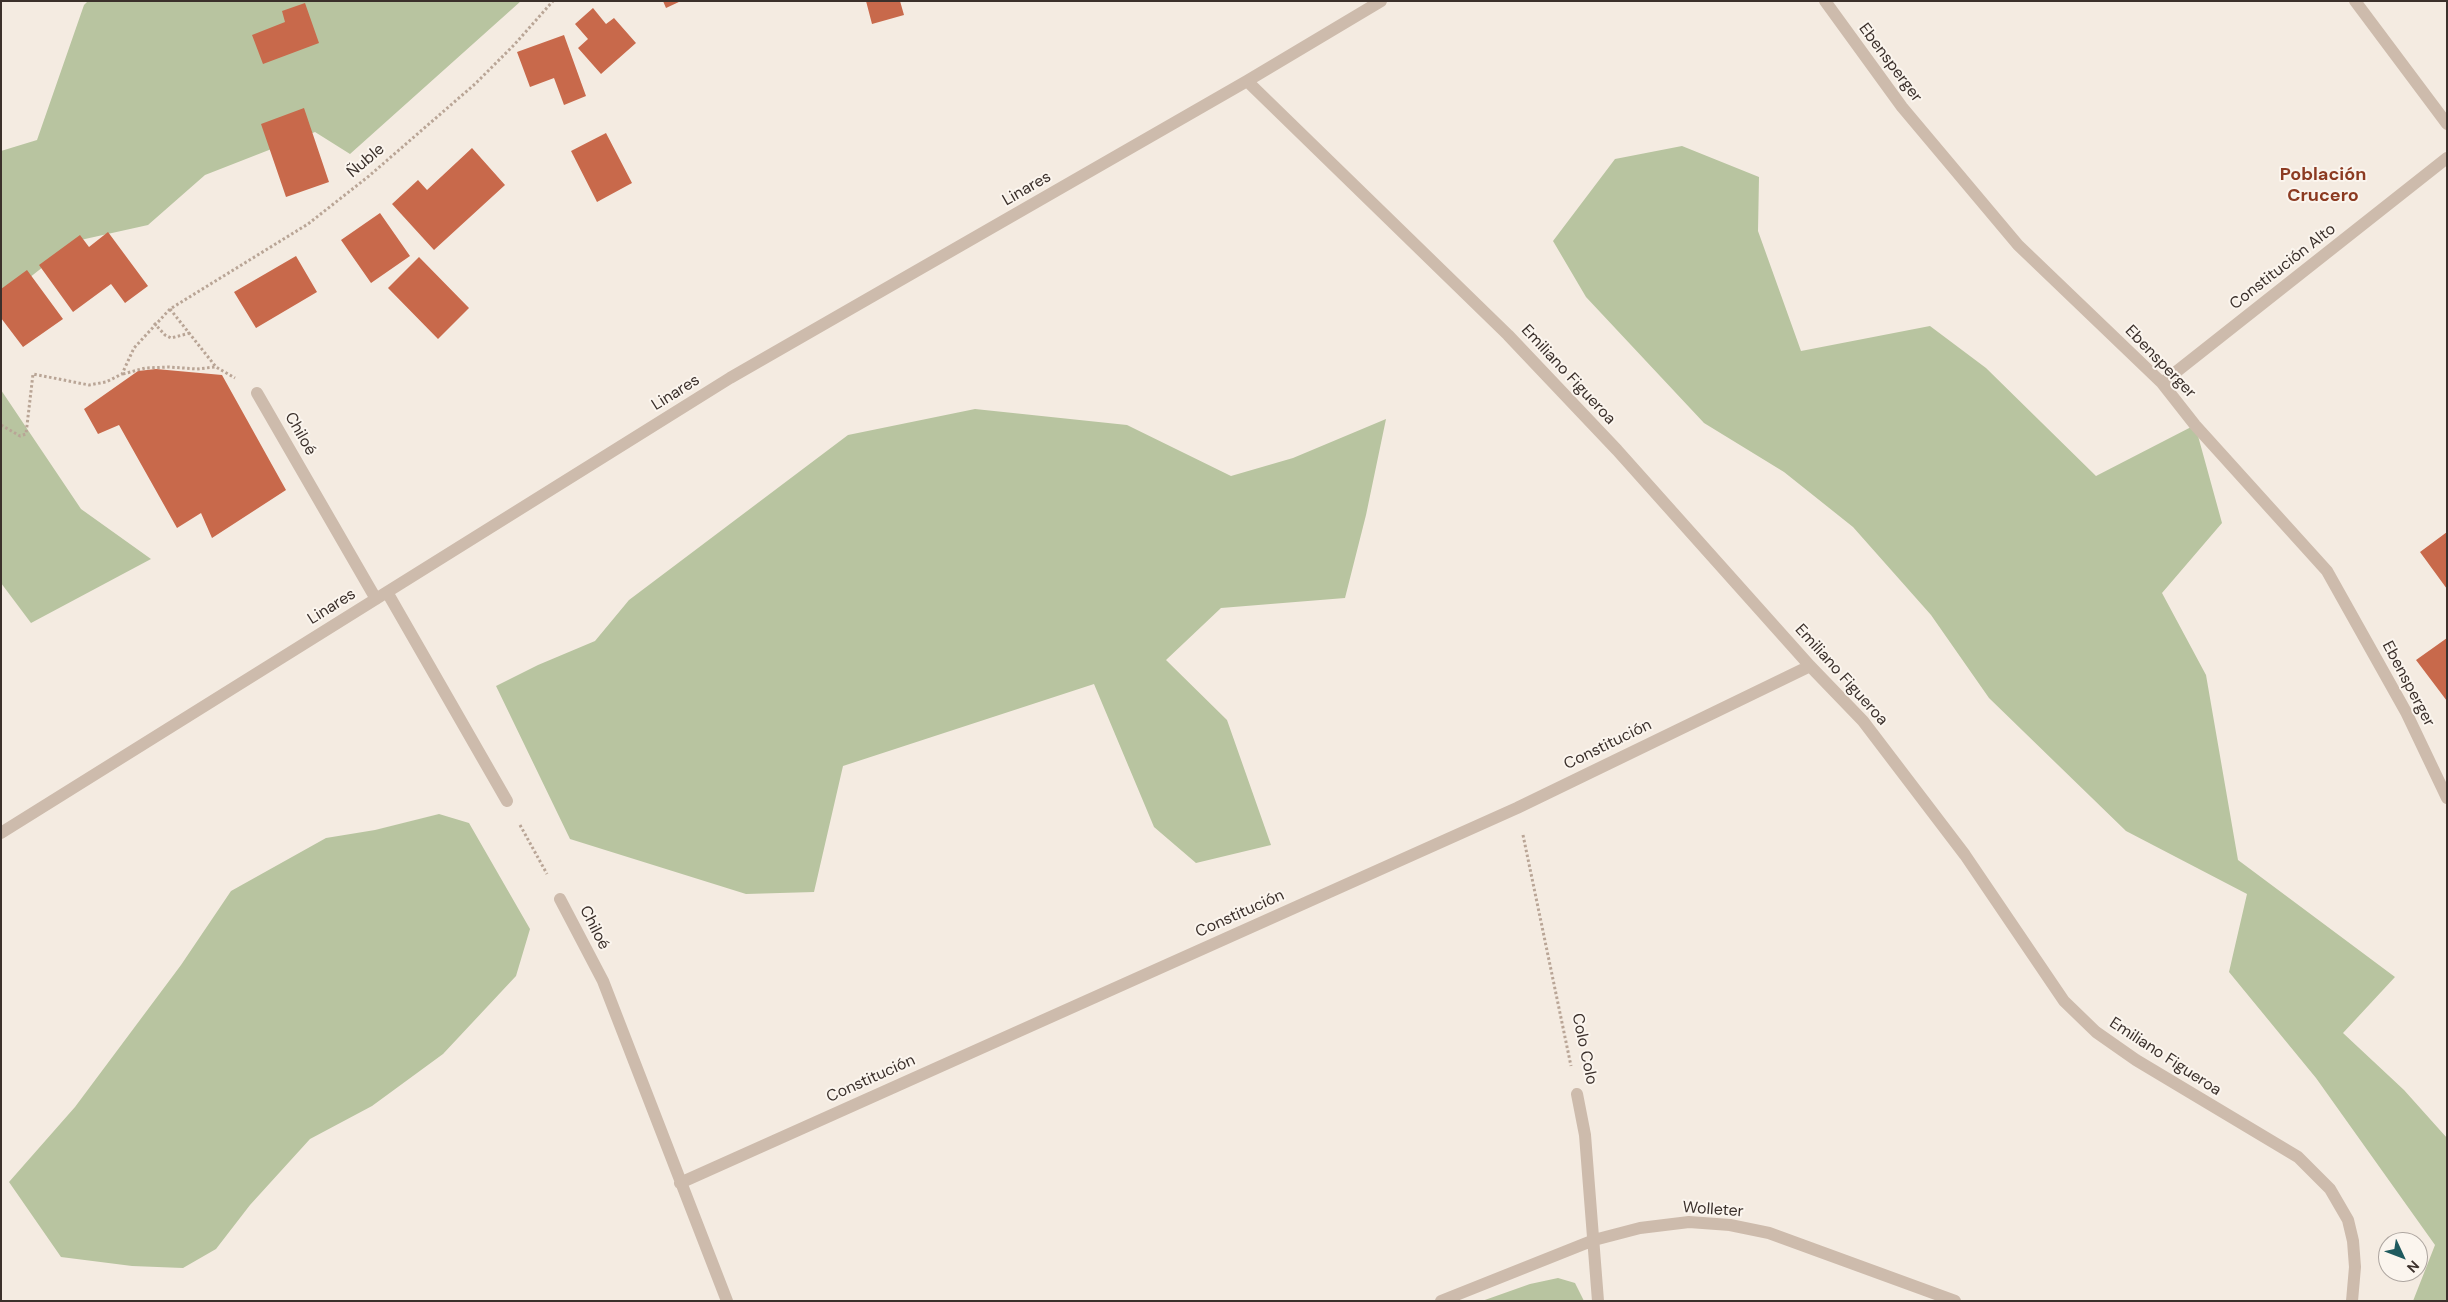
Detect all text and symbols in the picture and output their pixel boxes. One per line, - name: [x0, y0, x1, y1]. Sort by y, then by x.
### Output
- street label: Ebensperger: [1854, 20, 1926, 106]
- street label: Ñuble: [343, 140, 389, 182]
- district label: Población Crucero: [2280, 164, 2366, 206]
- street label: Linares: [999, 167, 1055, 211]
- street label: Constitución Alto: [2226, 220, 2340, 314]
- street label: Emiliano Figueroa: [1517, 321, 1619, 429]
- street label: Ebensperger: [2121, 322, 2199, 402]
- street label: Linares: [648, 371, 704, 415]
- street label: Chiloé: [280, 409, 320, 459]
- street label: Linares: [304, 585, 360, 629]
- street label: Emiliano Figueroa: [1791, 620, 1891, 730]
- street label: Ebensperger: [2378, 638, 2438, 730]
- street label: Constitución: [1561, 716, 1655, 774]
- street label: Constitución: [1193, 886, 1287, 942]
- street label: Chiloé: [575, 903, 613, 953]
- street label: Colo Colo: [1567, 1012, 1601, 1086]
- street label: Emiliano Figueroa: [2105, 1014, 2225, 1100]
- street label: Constitución: [824, 1051, 918, 1107]
- street label: Wolleter: [1682, 1198, 1744, 1222]
- north arrow: [2378, 1232, 2428, 1282]
- text: N: [2403, 1257, 2423, 1276]

